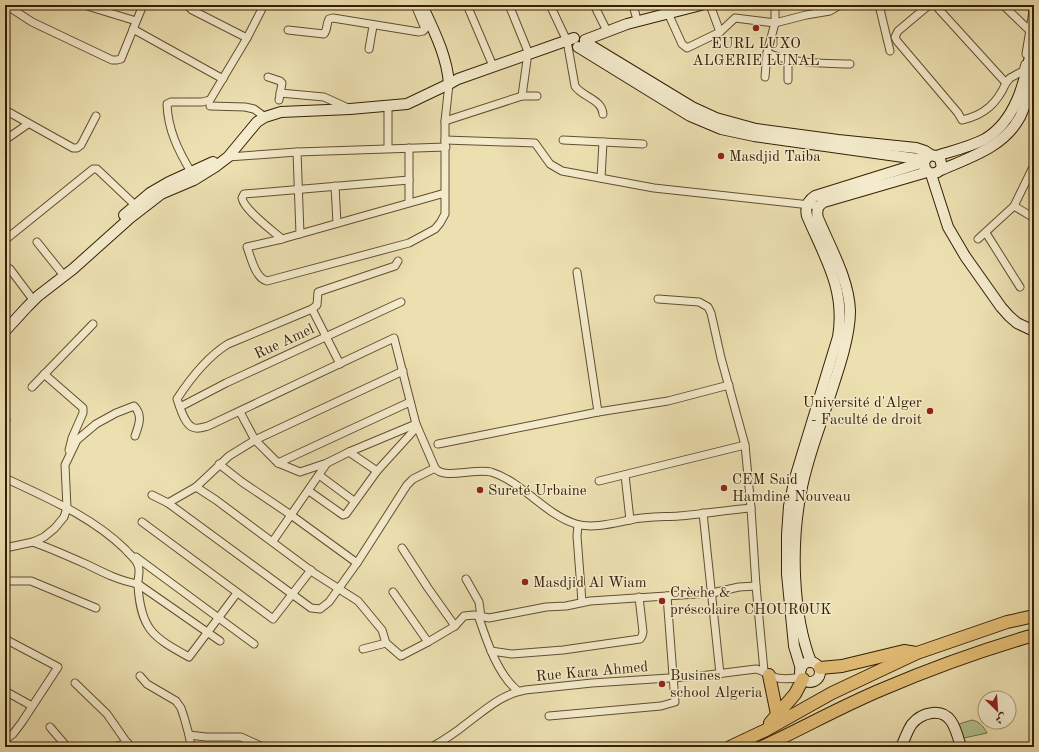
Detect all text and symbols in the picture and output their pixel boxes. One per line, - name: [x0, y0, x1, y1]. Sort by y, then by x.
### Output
- marker: EURL LUXO ALGERIE LUNAL: [751, 23, 761, 33]
- place label: EURL LUXO ALGERIE LUNAL: [692, 37, 820, 69]
- place label: Masdjid Taiba: [729, 150, 821, 165]
- marker: Masdjid Taiba: [716, 151, 726, 161]
- street label: Rue Amel: [252, 322, 317, 363]
- place label: Université d'Alger - Faculté de droit: [803, 396, 922, 428]
- marker: Université d'Alger - Faculté de droit: [925, 406, 935, 416]
- place label: CEM Said Hamdine Nouveau: [732, 473, 851, 505]
- marker: CEM Said Hamdine Nouveau: [719, 483, 729, 493]
- place label: Sureté Urbaine: [488, 484, 587, 499]
- marker: Sureté Urbaine: [475, 485, 485, 495]
- place label: Masdjid Al Wiam: [533, 576, 647, 591]
- marker: Masdjid Al Wiam: [520, 577, 530, 587]
- place label: Crèche & préscolaire CHOUROUK: [670, 586, 832, 618]
- marker: Crèche & préscolaire CHOUROUK: [657, 596, 667, 606]
- street label: Rue Kara Ahmed: [535, 660, 649, 685]
- place label: Busines school Algeria: [670, 669, 763, 701]
- marker: Busines school Algeria: [657, 679, 667, 689]
- north arrow: [977, 690, 1017, 730]
- text: ش: [993, 710, 1008, 725]

